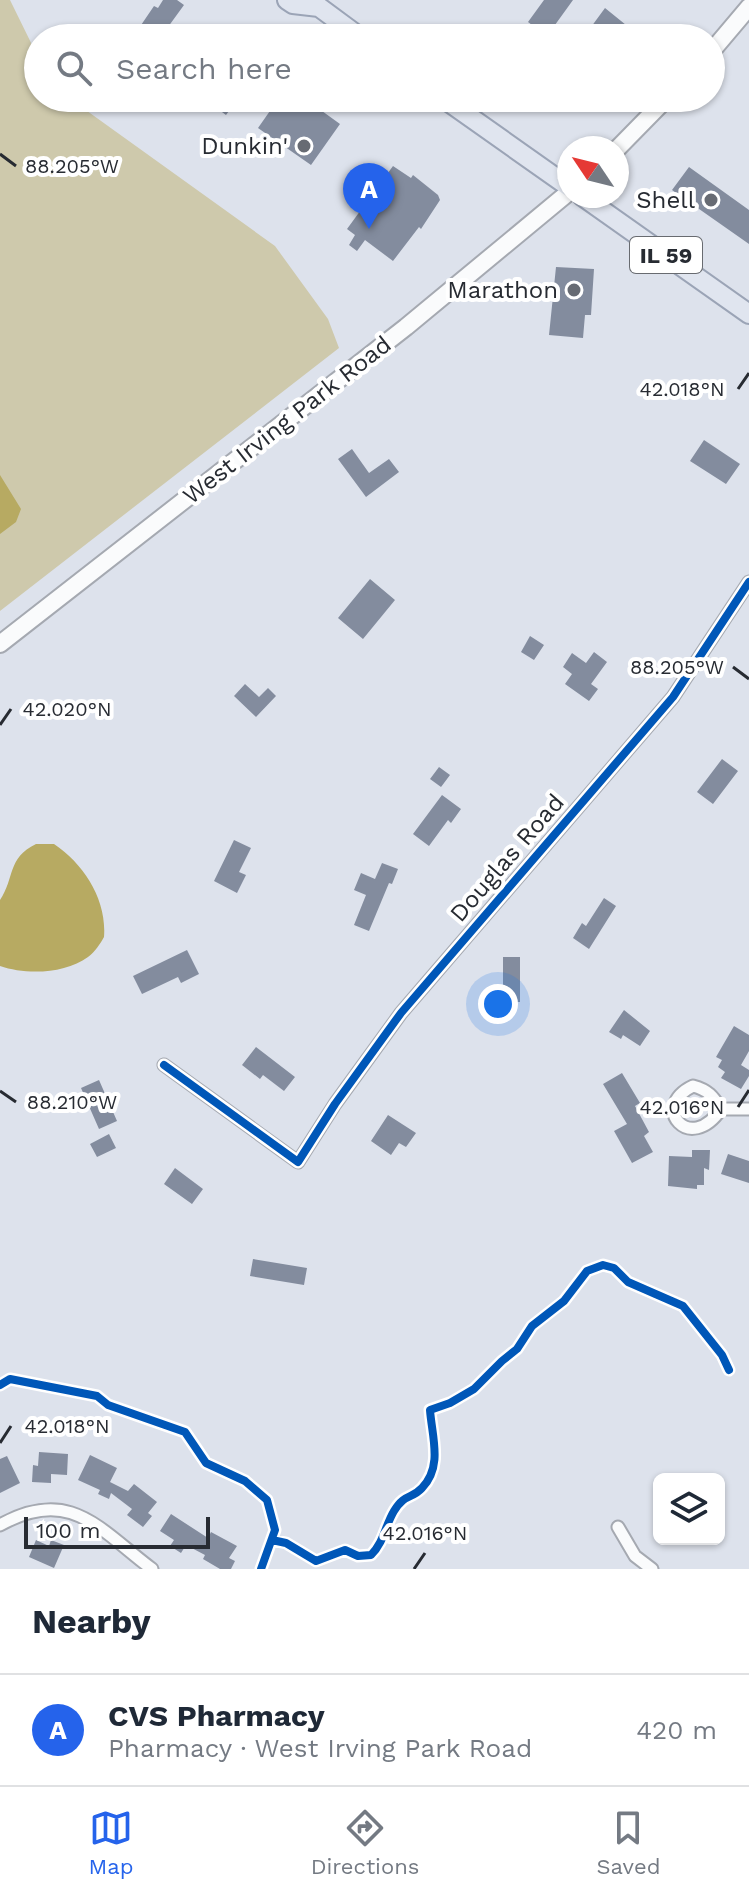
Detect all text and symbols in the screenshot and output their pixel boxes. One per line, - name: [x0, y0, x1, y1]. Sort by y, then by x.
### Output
- search box: [24, 24, 725, 112]
- icon: search: [52, 46, 96, 90]
- text: Search here: [116, 51, 292, 86]
- place label: Dunkin': [201, 132, 288, 160]
- north arrow: [557, 136, 629, 208]
- marker: Dunkin': [295, 137, 313, 155]
- text: 88.205°W: [25, 154, 119, 178]
- pin: A: [343, 163, 395, 229]
- place label: Shell: [636, 186, 696, 214]
- marker: Shell: [702, 191, 720, 209]
- road number: IL 59: [630, 237, 702, 273]
- place label: Marathon: [447, 276, 558, 304]
- marker: Marathon: [565, 281, 583, 299]
- street label: West Irving Park Road: [177, 330, 397, 510]
- text: 42.018°N: [639, 377, 725, 401]
- text: 88.205°W: [630, 655, 724, 679]
- text: 42.020°N: [22, 697, 112, 721]
- street label: Douglas Road: [444, 789, 570, 927]
- your location: [478, 984, 518, 1024]
- text: 88.210°W: [27, 1090, 117, 1114]
- text: 42.016°N: [640, 1095, 725, 1119]
- text: 42.018°N: [24, 1414, 110, 1438]
- map controls: [653, 1473, 725, 1545]
- button: layers: [653, 1473, 725, 1545]
- scale bar: [24, 1513, 210, 1549]
- text: 100 m: [36, 1518, 100, 1543]
- text: 42.016°N: [383, 1521, 468, 1545]
- text: Nearby: [32, 1601, 151, 1641]
- text: CVS Pharmacy: [108, 1698, 325, 1733]
- text: A: [49, 1715, 67, 1745]
- text: 420 m: [636, 1715, 717, 1745]
- text: Pharmacy · West Irving Park Road: [108, 1733, 532, 1763]
- tab: Map: [89, 1806, 133, 1879]
- tab: Directions: [311, 1806, 419, 1879]
- tab: Saved: [597, 1806, 660, 1879]

